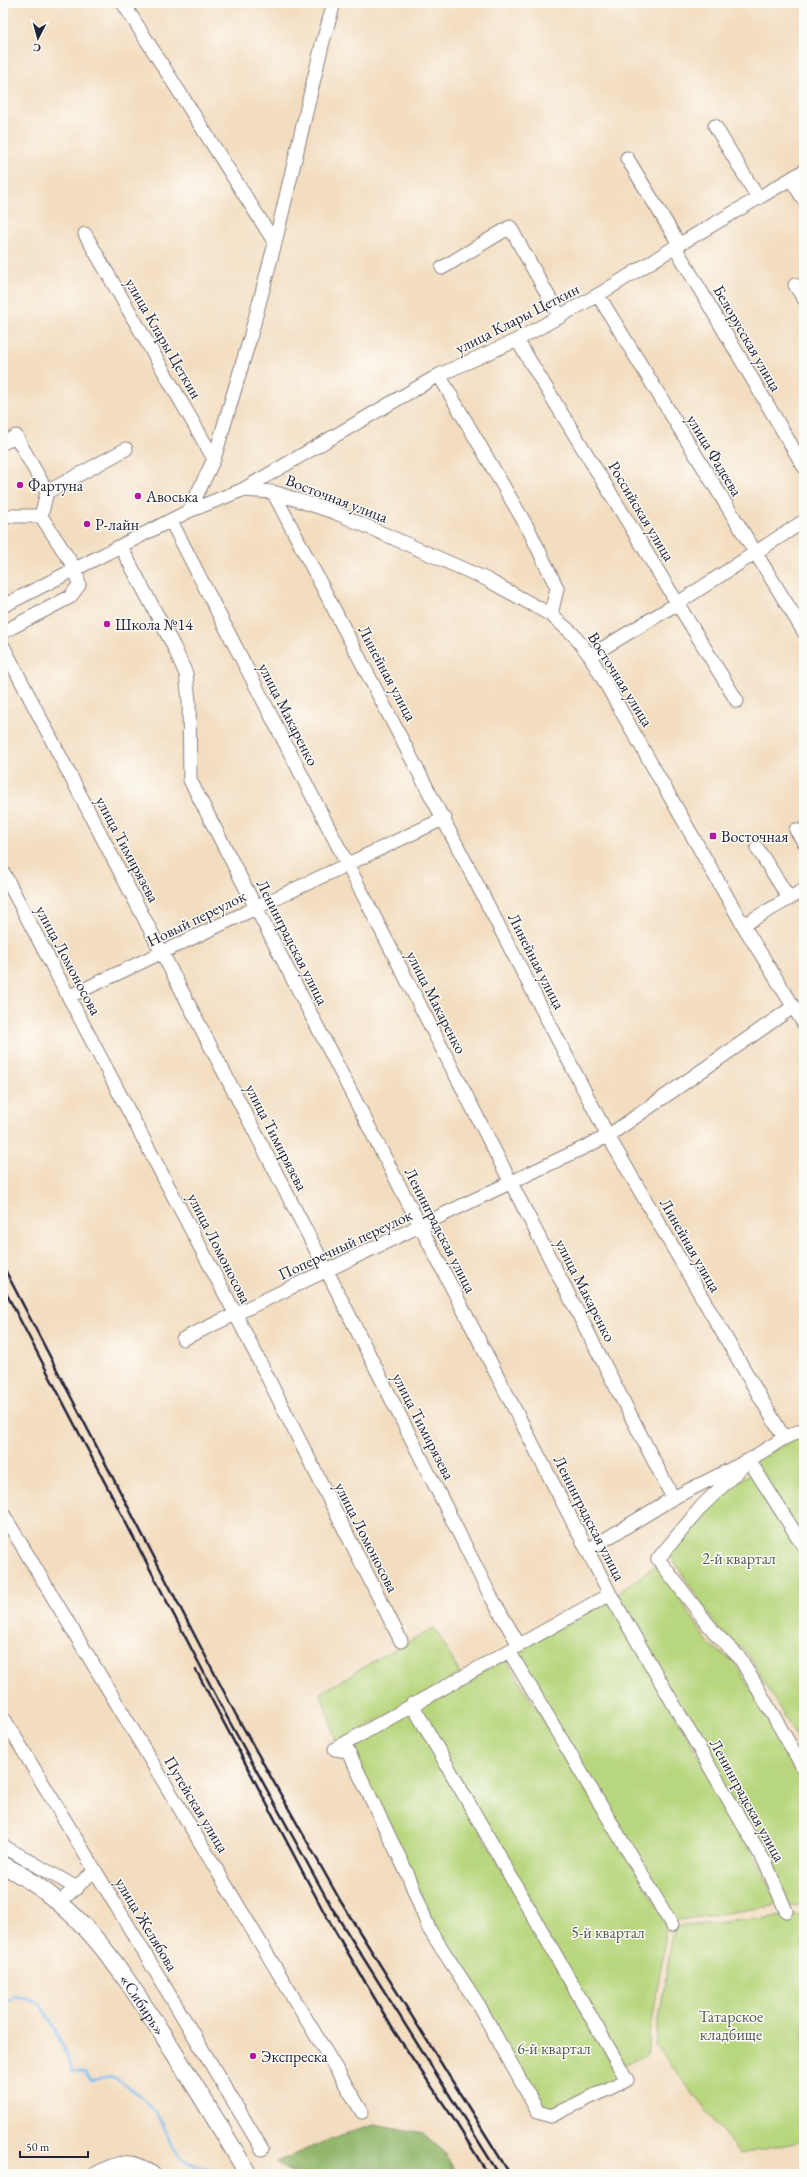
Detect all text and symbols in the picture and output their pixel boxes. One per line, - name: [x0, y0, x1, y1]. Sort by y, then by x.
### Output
- north arrow: [18, 18, 58, 58]
- text: С: [32, 41, 42, 55]
- street label: улица Клары Цеткин: [120, 274, 207, 402]
- street label: улица Клары Цеткин: [452, 278, 583, 359]
- street label: Белорусская улица: [709, 281, 787, 396]
- street label: улица Фадеева: [682, 410, 748, 501]
- street label: Российская улица: [603, 457, 680, 566]
- street label: Восточная улица: [283, 469, 392, 528]
- place label: Фартуна: [28, 475, 84, 496]
- marker: Фартуна: [15, 480, 25, 490]
- place label: Авоська: [145, 486, 199, 507]
- marker: Авоська: [133, 491, 143, 501]
- place label: Р-лайн: [95, 514, 139, 535]
- marker: Р-лайн: [82, 519, 92, 529]
- place label: Школа №14: [115, 614, 193, 635]
- marker: Школа №14: [102, 619, 112, 629]
- street label: Линейная улица: [354, 622, 422, 725]
- street label: Восточная улица: [583, 628, 658, 731]
- street label: улица Макаренко: [254, 659, 324, 769]
- street label: улица Тимирязева: [91, 793, 165, 906]
- place label: Восточная: [721, 826, 788, 847]
- marker: Восточная: [708, 831, 718, 841]
- street label: Ленинградская улица: [252, 876, 333, 1009]
- street label: Новый переулок: [143, 885, 250, 952]
- street label: улица Ломоносова: [31, 902, 107, 1019]
- street label: Линейная улица: [503, 910, 570, 1013]
- street label: улица Макаренко: [402, 947, 472, 1057]
- street label: улица Тимирязева: [241, 1080, 313, 1195]
- street label: Ленинградская улица: [400, 1164, 481, 1297]
- street label: улица Ломоносова: [183, 1189, 257, 1308]
- street label: Линейная улица: [655, 1194, 726, 1297]
- street label: Поперечный переулок: [275, 1204, 416, 1285]
- street label: улица Макаренко: [551, 1235, 621, 1345]
- street label: улица Тимирязева: [388, 1369, 460, 1484]
- street label: Ленинградская улица: [549, 1452, 630, 1585]
- street label: улица Ломоносова: [330, 1478, 404, 1597]
- park label: 2-й квартал: [702, 1548, 776, 1569]
- street label: Ленинградская улица: [705, 1735, 790, 1866]
- street label: Путейская улица: [159, 1752, 234, 1857]
- street label: улица Желябова: [110, 1874, 183, 1975]
- park label: 5-й квартал: [571, 1922, 645, 1943]
- street label: «Сибирь»: [114, 1970, 170, 2039]
- park label: Татарское кладбище: [699, 2006, 763, 2045]
- park label: 6-й квартал: [517, 2038, 591, 2059]
- place label: Экспреска: [261, 2046, 328, 2067]
- marker: Экспреска: [248, 2051, 258, 2061]
- scale bar: [20, 2133, 88, 2159]
- text: 50 m: [26, 2139, 50, 2155]

